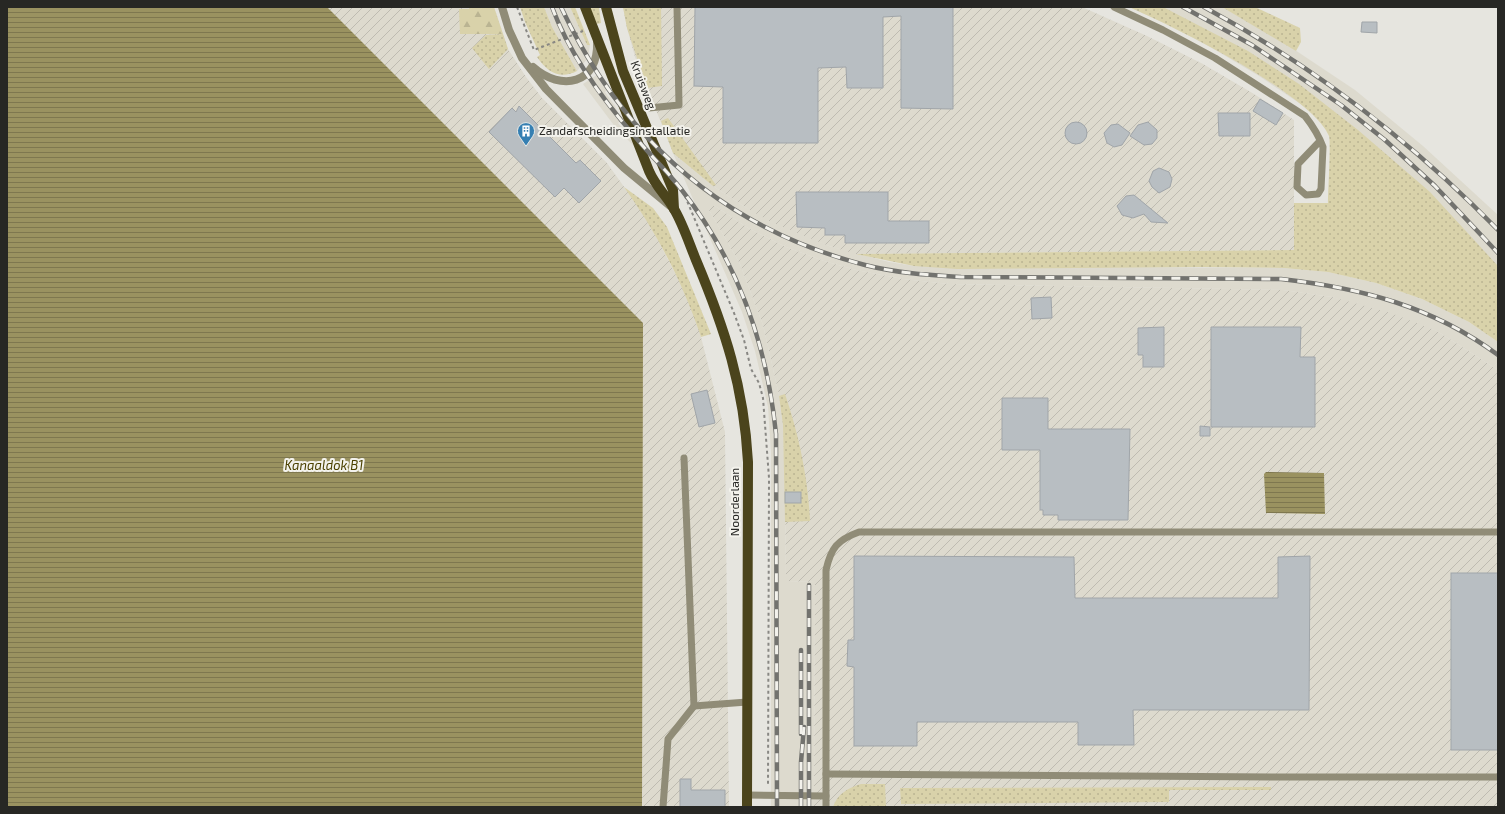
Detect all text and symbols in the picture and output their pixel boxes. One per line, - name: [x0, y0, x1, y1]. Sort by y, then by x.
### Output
- street label: Kruisweg: [628, 58, 660, 111]
- building icon: Zandafscheidingsinstallatie: [516, 121, 536, 146]
- place label: Zandafscheidingsinstallatie: [539, 123, 690, 137]
- water label: Kanaaldok B1: [285, 457, 363, 473]
- street label: Noorderlaan: [727, 468, 741, 536]

